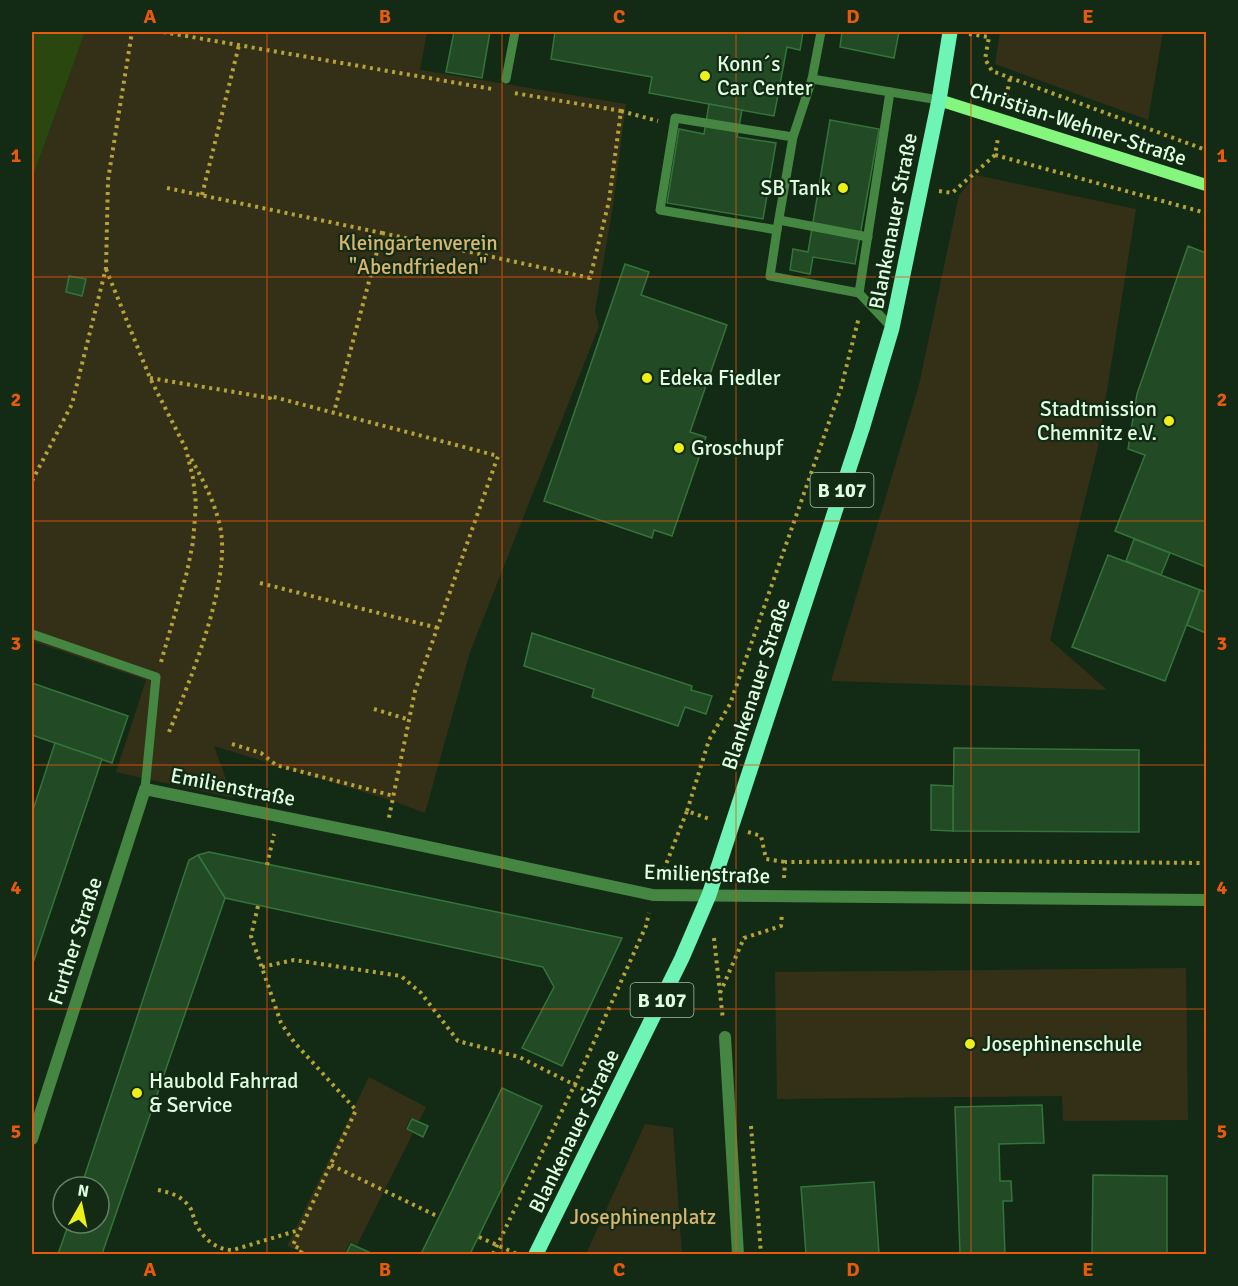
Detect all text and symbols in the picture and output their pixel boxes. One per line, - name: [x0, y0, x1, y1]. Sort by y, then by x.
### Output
- text: A: [144, 4, 157, 29]
- text: B: [379, 4, 391, 29]
- text: C: [613, 4, 625, 29]
- text: D: [846, 4, 860, 29]
- text: E: [1082, 4, 1094, 29]
- place label: Konn´s Car Center: [717, 51, 813, 101]
- marker: Konn´s Car Center: [698, 69, 712, 83]
- street label: Christian-Wehner-Straße: [966, 77, 1190, 171]
- street label: Blankenauer Straße: [863, 131, 923, 311]
- text: 1: [11, 143, 22, 168]
- text: 1: [1217, 143, 1228, 168]
- place label: SB Tank: [761, 175, 831, 201]
- marker: SB Tank: [836, 181, 850, 195]
- park label: Kleingartenverein "Abendfrieden": [338, 230, 498, 280]
- place label: Edeka Fiedler: [659, 365, 781, 391]
- marker: Edeka Fiedler: [640, 371, 654, 385]
- text: 2: [11, 387, 21, 412]
- text: 2: [1217, 387, 1227, 412]
- place label: Stadtmission Chemnitz e.V.: [1037, 396, 1157, 446]
- marker: Stadtmission Chemnitz e.V.: [1162, 414, 1176, 428]
- place label: Groschupf: [691, 435, 784, 461]
- marker: Groschupf: [672, 441, 686, 455]
- road number: B 107: [810, 473, 874, 507]
- street label: Blankenauer Straße: [716, 595, 796, 773]
- text: 3: [11, 631, 21, 656]
- text: 3: [1217, 631, 1227, 656]
- street label: Emilienstraße: [168, 762, 298, 812]
- street label: Emilienstraße: [643, 859, 771, 889]
- street label: Further Straße: [42, 874, 108, 1008]
- text: 4: [11, 875, 22, 900]
- text: 4: [1217, 875, 1228, 900]
- road number: B 107: [630, 983, 694, 1017]
- place label: Josephinenschule: [982, 1031, 1142, 1057]
- marker: Josephinenschule: [963, 1037, 977, 1051]
- street label: Blankenauer Straße: [523, 1045, 625, 1217]
- place label: Haubold Fahrrad & Service: [149, 1068, 298, 1118]
- marker: Haubold Fahrrad & Service: [130, 1086, 144, 1100]
- text: 5: [11, 1119, 21, 1144]
- text: 5: [1217, 1119, 1227, 1144]
- north arrow: [51, 1175, 111, 1235]
- text: N: [76, 1180, 90, 1202]
- park label: Josephinenplatz: [570, 1204, 716, 1230]
- text: A: [144, 1257, 157, 1282]
- text: B: [379, 1257, 391, 1282]
- text: C: [613, 1257, 625, 1282]
- text: D: [846, 1257, 860, 1282]
- text: E: [1082, 1257, 1094, 1282]

